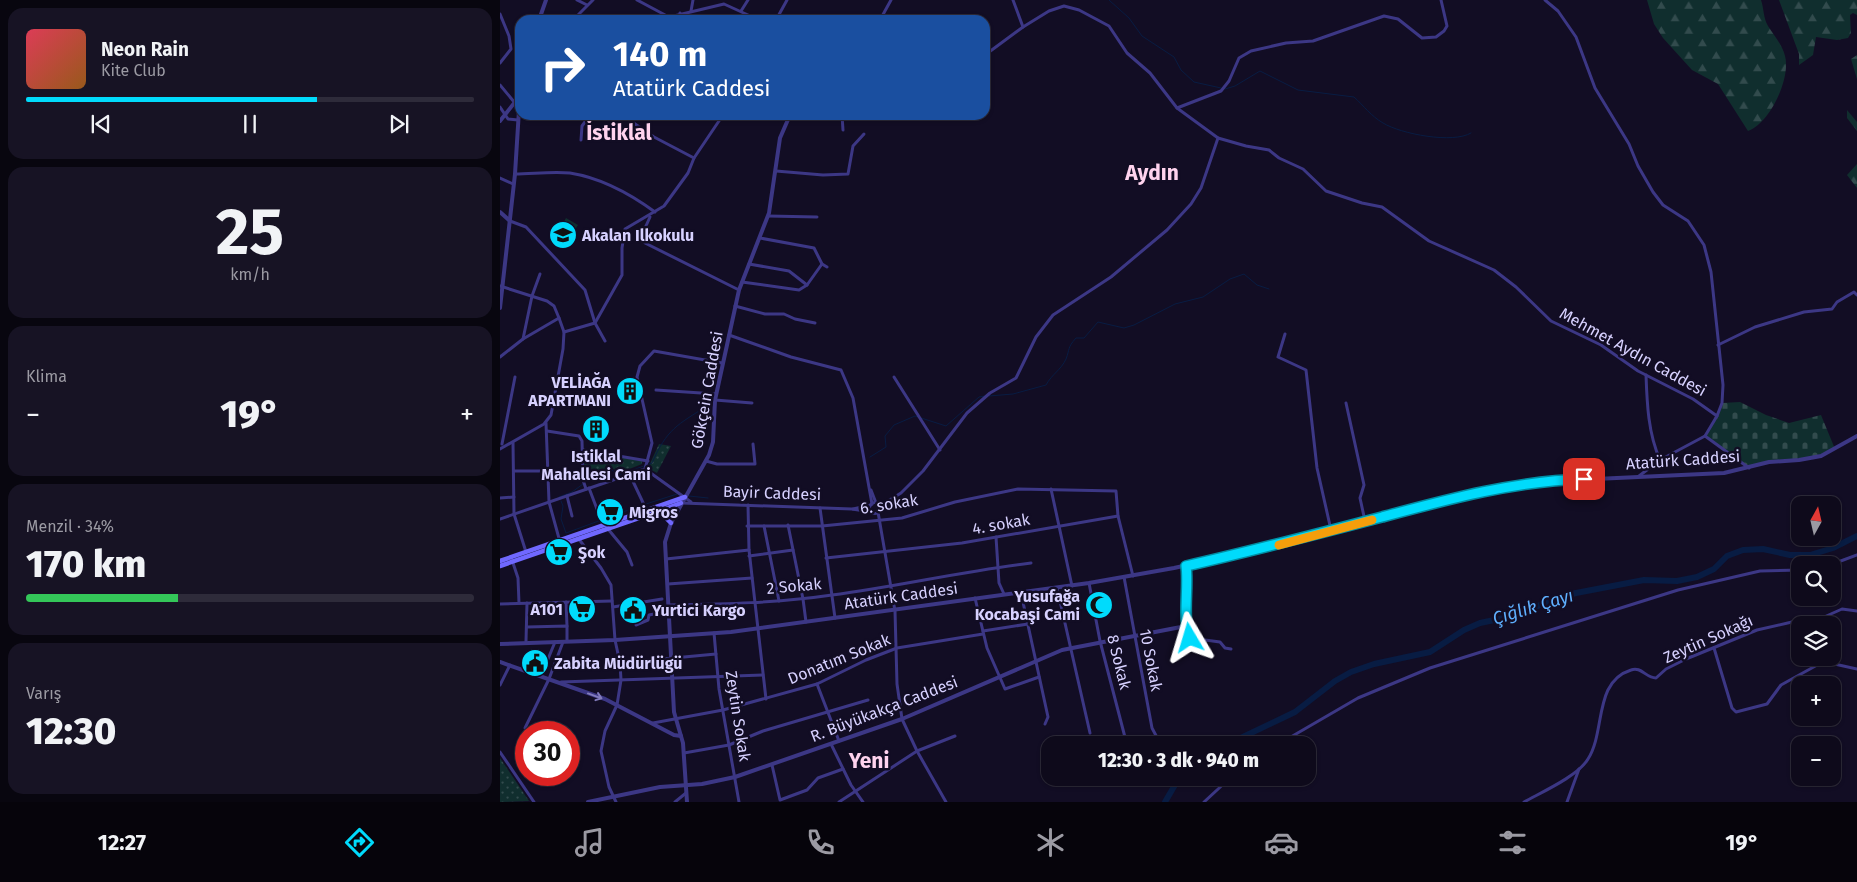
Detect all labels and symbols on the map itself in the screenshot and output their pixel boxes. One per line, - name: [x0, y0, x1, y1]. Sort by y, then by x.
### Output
- district label: İstiklal: [586, 119, 653, 146]
- district label: Aydın: [1124, 160, 1179, 186]
- school or university icon: Akalan Ilkokulu: [548, 220, 578, 250]
- place label: Akalan Ilkokulu: [581, 226, 694, 245]
- street label: Mehmet Aydın Caddesi: [1556, 304, 1710, 400]
- street label: Gökçein Caddesi: [687, 330, 728, 450]
- place label: VELİAĞA APARTMANI: [527, 372, 612, 410]
- building icon: VELİAĞA APARTMANI: [615, 376, 645, 406]
- building icon: Istiklal Mahallesi Cami: [581, 414, 611, 444]
- place label: Istiklal Mahallesi Cami: [541, 447, 651, 484]
- street label: Atatürk Caddesi: [1625, 447, 1741, 473]
- pin: [1563, 458, 1605, 500]
- street label: Bayir Caddesi: [723, 482, 821, 504]
- street label: 6. sokak: [859, 490, 920, 518]
- north arrow: [1791, 496, 1841, 546]
- supermarket icon: Migros: [595, 497, 625, 527]
- place label: Migros: [629, 503, 678, 522]
- street label: 4. sokak: [971, 509, 1032, 538]
- supermarket icon: Şok: [544, 537, 574, 567]
- place label: Şok: [578, 543, 605, 564]
- street label: 2 Sokak: [766, 574, 823, 598]
- street label: Atatürk Caddesi: [843, 579, 959, 613]
- water label: Çığlık Çayı: [1490, 584, 1576, 630]
- place label: Yusufağa Kocabaşi Cami: [975, 587, 1080, 625]
- mosque icon: Yusufağa Kocabaşi Cami: [1084, 590, 1114, 620]
- supermarket icon: A101: [567, 594, 597, 624]
- public building icon: Yurtici Kargo: [618, 595, 648, 625]
- place label: A101: [530, 600, 563, 619]
- place label: Yurtici Kargo: [651, 601, 746, 620]
- position arrow: [1163, 611, 1215, 663]
- street label: Zeytin Sokağı: [1660, 611, 1756, 667]
- street label: 10 Sokak: [1136, 627, 1166, 694]
- street label: Donatım Sokak: [785, 629, 894, 688]
- street label: 8 Sokak: [1103, 633, 1135, 692]
- public building icon: Zabita Müdürlügü: [520, 648, 550, 678]
- place label: Zabita Müdürlügü: [554, 654, 683, 673]
- street label: Zeytin Sokak: [721, 669, 755, 763]
- street label: R. Büyükakça Caddesi: [808, 672, 961, 747]
- one-way arrow: [587, 692, 603, 701]
- speed limit sign: 30: [515, 721, 580, 786]
- district label: Yeni: [848, 748, 889, 774]

